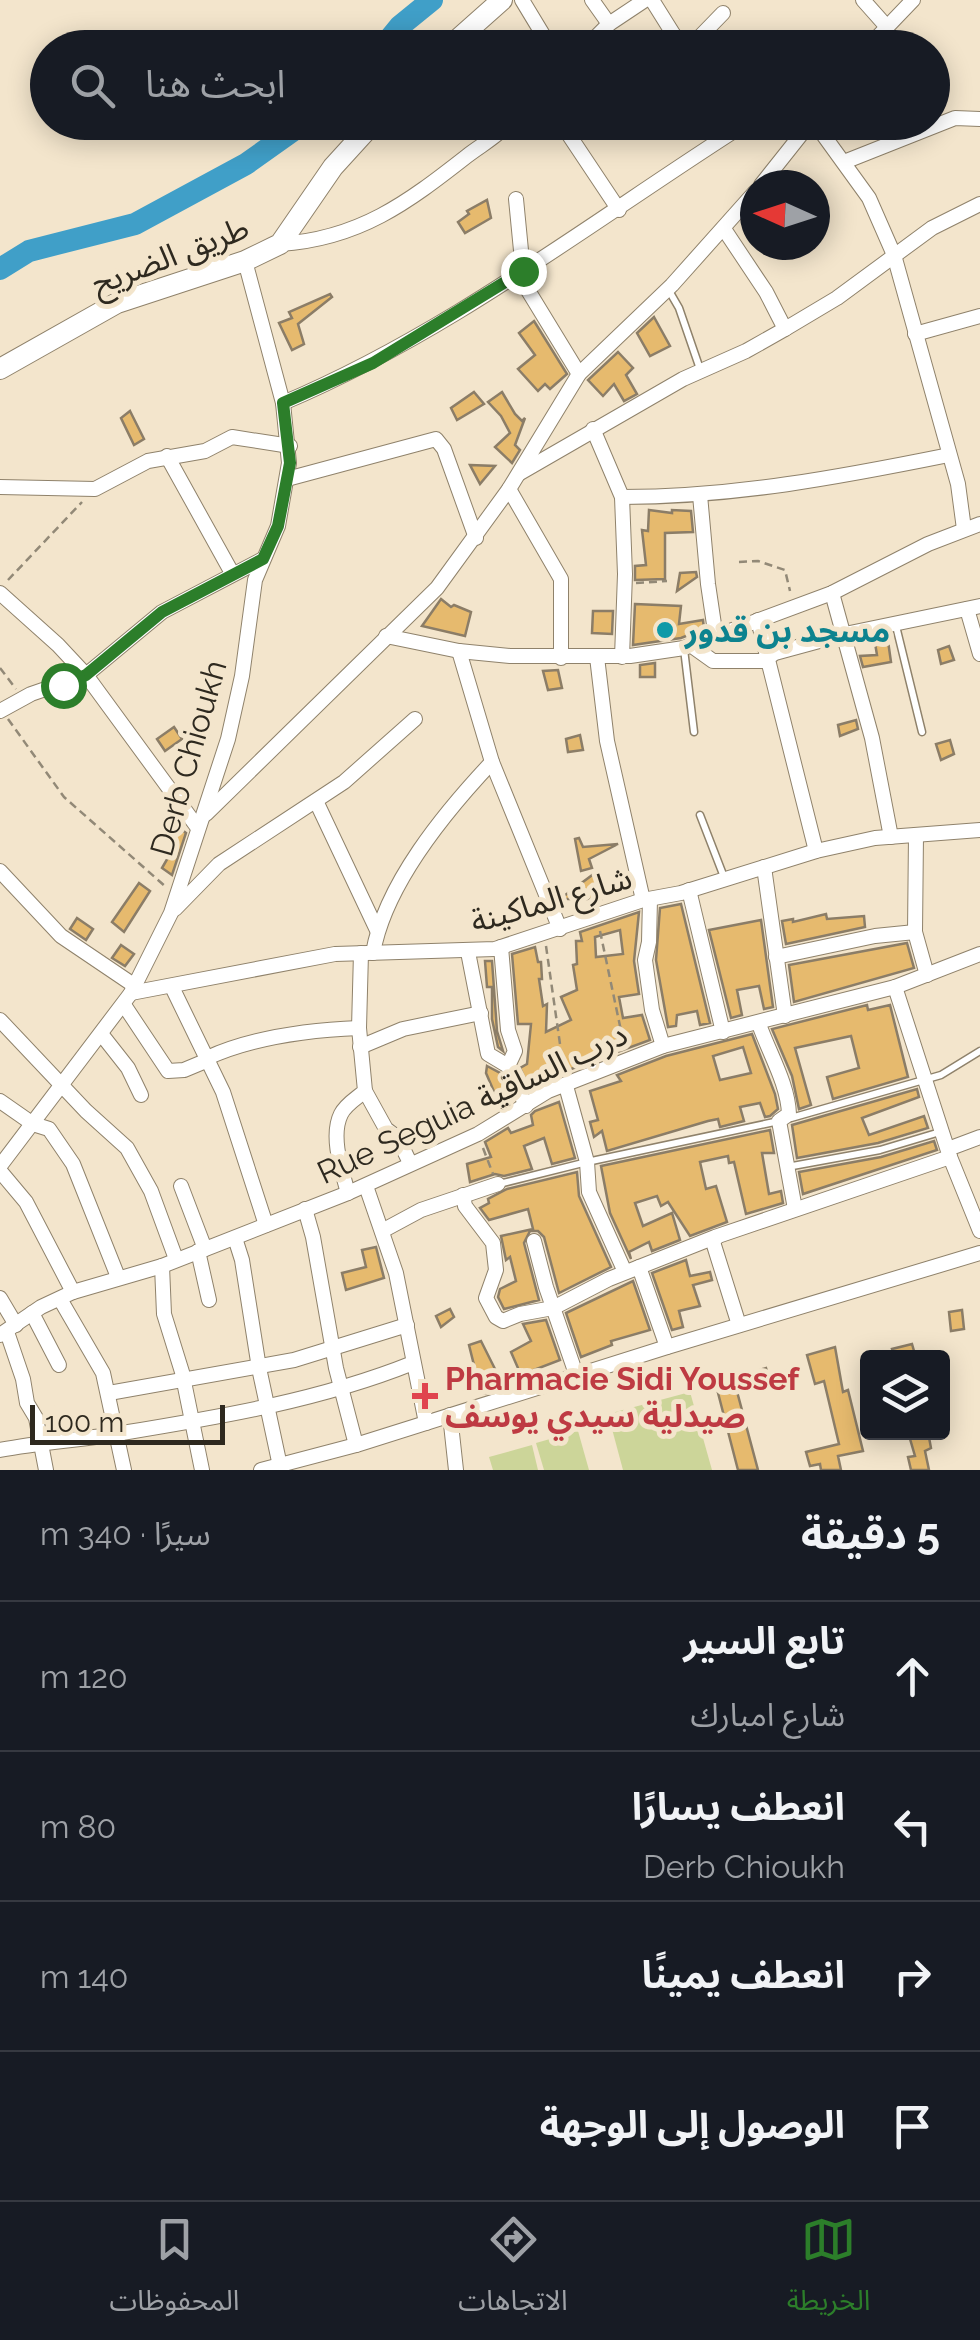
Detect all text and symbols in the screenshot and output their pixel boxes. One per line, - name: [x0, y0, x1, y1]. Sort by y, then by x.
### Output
- search box: [30, 30, 950, 140]
- icon: search: [65, 58, 120, 113]
- text: ابحث هنا: [145, 61, 286, 106]
- north arrow: [740, 170, 830, 260]
- street label: طريق الضريح: [86, 208, 256, 307]
- route end: [501, 249, 547, 295]
- place label: مسجد بن قدور: [683, 612, 890, 650]
- marker: مسجد بن قدور: [654, 619, 676, 641]
- street label: Derb Chioukh: [142, 656, 234, 860]
- route start: [41, 663, 87, 709]
- street label: شارع الماكينة: [466, 858, 638, 945]
- street label: Rue Seguia درب الساقية: [311, 1015, 633, 1192]
- map controls: [860, 1350, 950, 1440]
- button: layers: [860, 1350, 950, 1440]
- place label: Pharmacie Sidi Youssef صيدلية سيدي يوسف: [445, 1360, 800, 1441]
- marker: Pharmacie Sidi Youssef صيدلية سيدي يوسف: [414, 1385, 436, 1407]
- scale bar: [30, 1400, 225, 1444]
- text: 100 m: [45, 1406, 124, 1439]
- text: 5 دقيقة: [801, 1510, 940, 1559]
- text: سيرًا · 340 m: [40, 1515, 211, 1552]
- text: تابع السير: [683, 1618, 845, 1663]
- icon: ahead: [885, 1649, 940, 1704]
- text: 120 m: [40, 1658, 128, 1695]
- text: شارع امبارك: [691, 1696, 845, 1733]
- text: انعطف يسارًا: [632, 1784, 845, 1829]
- icon: left: [885, 1799, 940, 1854]
- text: 80 m: [40, 1808, 116, 1845]
- text: Derb Chioukh: [643, 1848, 845, 1885]
- icon: right: [885, 1949, 940, 2004]
- text: انعطف يمينًا: [642, 1952, 845, 1997]
- text: 140 m: [40, 1958, 128, 1995]
- icon: arrive: [885, 2099, 940, 2154]
- text: الوصول إلى الوجهة: [540, 2102, 845, 2147]
- tab: المحفوظات: [109, 2212, 239, 2331]
- tab: الاتجاهات: [458, 2212, 568, 2331]
- tab: الخريطة: [787, 2212, 871, 2331]

